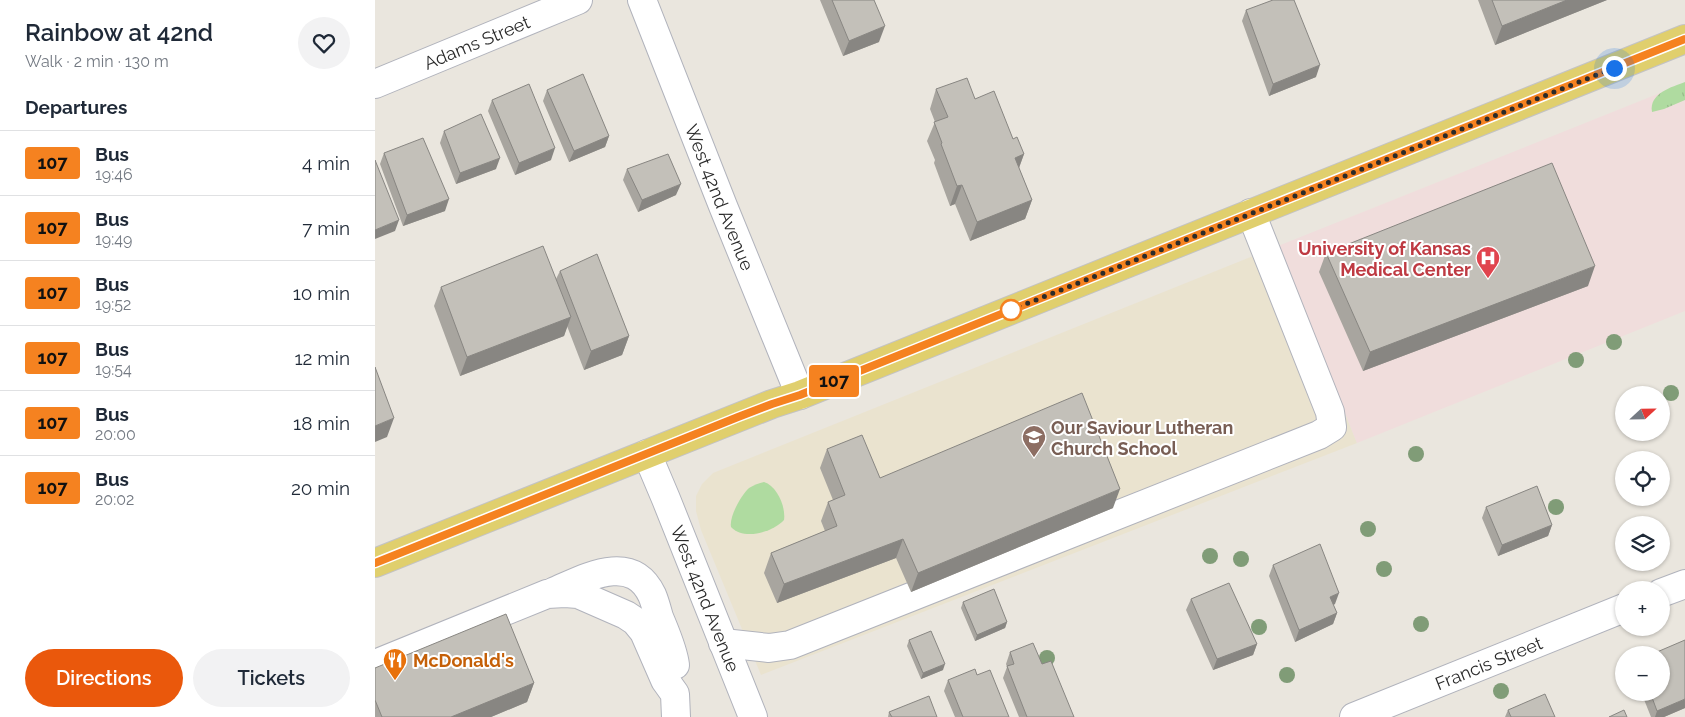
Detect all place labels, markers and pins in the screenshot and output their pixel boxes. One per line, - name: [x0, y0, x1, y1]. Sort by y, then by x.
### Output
- place label: University of Kansas Medical Center: [1298, 238, 1471, 280]
- hospital icon: University of Kansas Medical Center: [1475, 245, 1501, 279]
- unlabelled marker: [1000, 299, 1022, 321]
- place label: Our Saviour Lutheran Church School: [1051, 417, 1233, 459]
- school or university icon: Our Saviour Lutheran Church School: [1021, 424, 1047, 458]
- restaurant icon: McDonald's: [382, 647, 408, 681]
- place label: McDonald's: [413, 650, 514, 671]

